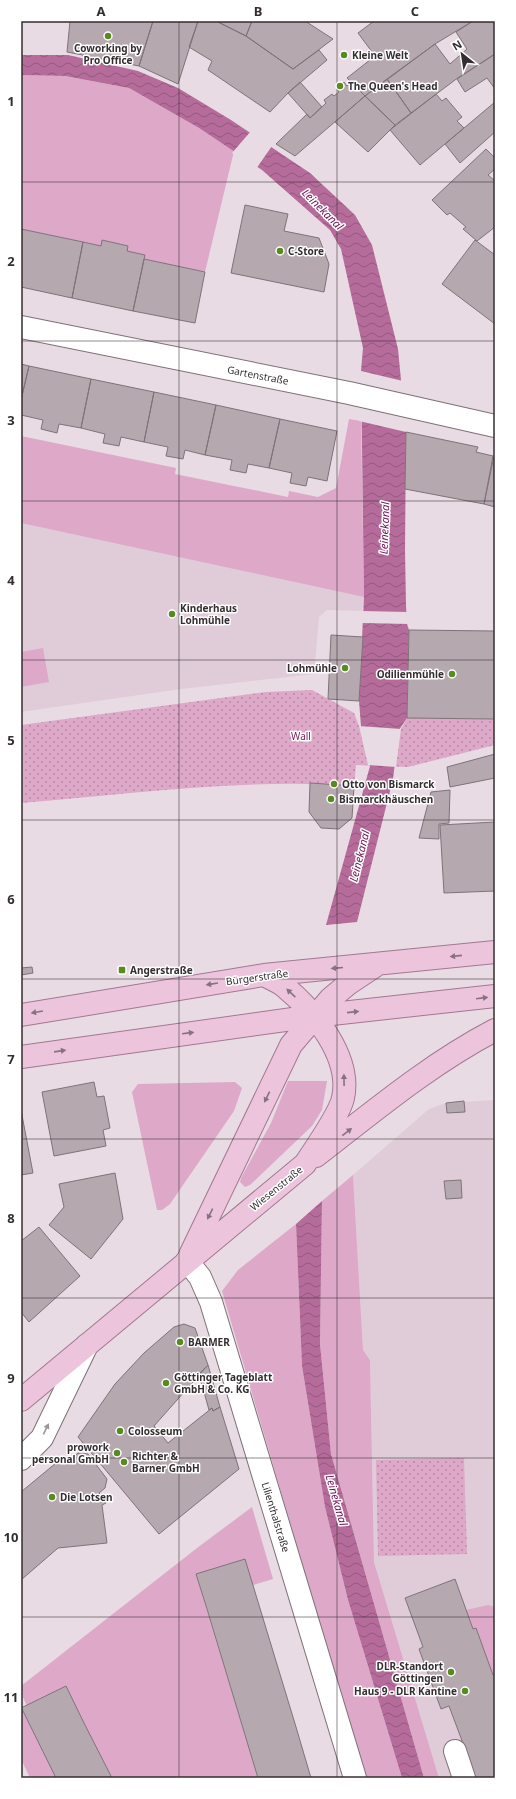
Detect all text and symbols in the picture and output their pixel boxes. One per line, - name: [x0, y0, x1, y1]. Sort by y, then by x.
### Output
- text: A: [97, 2, 106, 20]
- text: B: [254, 2, 262, 20]
- text: C: [411, 2, 419, 20]
- marker: Coworking by Pro Office: [103, 31, 113, 41]
- north arrow: [442, 34, 482, 74]
- text: N: [449, 36, 464, 54]
- place label: Coworking by Pro Office: [74, 41, 142, 67]
- place label: Kleine Welt: [352, 48, 409, 62]
- marker: Kleine Welt: [339, 50, 349, 60]
- place label: The Queen's Head: [348, 79, 438, 93]
- marker: The Queen's Head: [335, 81, 345, 91]
- text: 1: [7, 92, 15, 110]
- water label: Leinekanal: [299, 185, 348, 234]
- place label: C-Store: [288, 244, 324, 258]
- marker: C-Store: [275, 246, 285, 256]
- text: 2: [7, 252, 15, 270]
- street label: Gartenstraße: [226, 362, 290, 388]
- text: 3: [7, 411, 15, 429]
- water label: Leinekanal: [376, 500, 392, 555]
- text: 4: [7, 571, 15, 589]
- place label: Kinderhaus Lohmühle: [180, 601, 237, 627]
- marker: Kinderhaus Lohmühle: [167, 609, 177, 619]
- place label: Lohmühle: [287, 661, 337, 675]
- marker: Lohmühle: [340, 663, 350, 673]
- place label: Odilienmühle: [377, 667, 444, 681]
- marker: Odilienmühle: [447, 669, 457, 679]
- park label: Wall: [291, 729, 311, 743]
- text: 5: [7, 731, 15, 749]
- place label: Otto von Bismarck: [342, 777, 435, 791]
- marker: Otto von Bismarck: [329, 779, 339, 789]
- place label: Bismarckhäuschen: [339, 792, 433, 806]
- marker: Bismarckhäuschen: [326, 794, 336, 804]
- water label: Leinekanal: [345, 828, 373, 883]
- text: 6: [7, 890, 15, 908]
- one-way arrow: [450, 953, 462, 959]
- place label: Angerstraße: [130, 963, 193, 977]
- marker: Angerstraße: [117, 965, 127, 975]
- one-way arrow: [331, 965, 343, 972]
- street label: Bürgerstraße: [225, 966, 289, 988]
- one-way arrow: [206, 981, 218, 987]
- one-way arrow: [287, 989, 296, 998]
- one-way arrow: [476, 995, 488, 1001]
- one-way arrow: [31, 1009, 43, 1015]
- one-way arrow: [347, 1009, 359, 1016]
- one-way arrow: [182, 1030, 194, 1036]
- one-way arrow: [54, 1048, 66, 1054]
- text: 7: [7, 1050, 15, 1068]
- one-way arrow: [341, 1073, 348, 1086]
- one-way arrow: [264, 1091, 270, 1103]
- one-way arrow: [342, 1128, 353, 1136]
- street label: Wiesenstraße: [247, 1162, 306, 1214]
- one-way arrow: [207, 1208, 213, 1220]
- text: 8: [7, 1209, 15, 1227]
- place label: BARMER: [188, 1335, 230, 1349]
- marker: BARMER: [175, 1337, 185, 1347]
- text: 9: [7, 1369, 15, 1387]
- place label: Göttinger Tageblatt GmbH & Co. KG: [174, 1370, 273, 1396]
- marker: Göttinger Tageblatt GmbH & Co. KG: [161, 1378, 171, 1388]
- one-way arrow: [43, 1424, 49, 1435]
- place label: Colosseum: [128, 1424, 182, 1438]
- marker: Colosseum: [115, 1426, 125, 1436]
- place label: prowork personal GmbH: [32, 1440, 110, 1466]
- marker: prowork personal GmbH: [112, 1448, 122, 1458]
- place label: Richter & Barner GmbH: [132, 1449, 200, 1475]
- marker: Richter & Barner GmbH: [119, 1457, 129, 1467]
- water label: Leinekanal: [323, 1473, 352, 1528]
- street label: Lilienthalstraße: [259, 1480, 293, 1554]
- place label: Die Lotsen: [60, 1490, 113, 1504]
- marker: Die Lotsen: [47, 1492, 57, 1502]
- text: 10: [4, 1528, 18, 1546]
- place label: DLR-Standort Göttingen: [377, 1659, 444, 1685]
- marker: DLR-Standort Göttingen: [446, 1667, 456, 1677]
- place label: Haus 9 - DLR Kantine: [354, 1684, 457, 1698]
- marker: Haus 9 - DLR Kantine: [460, 1686, 470, 1696]
- text: 11: [4, 1688, 18, 1706]

